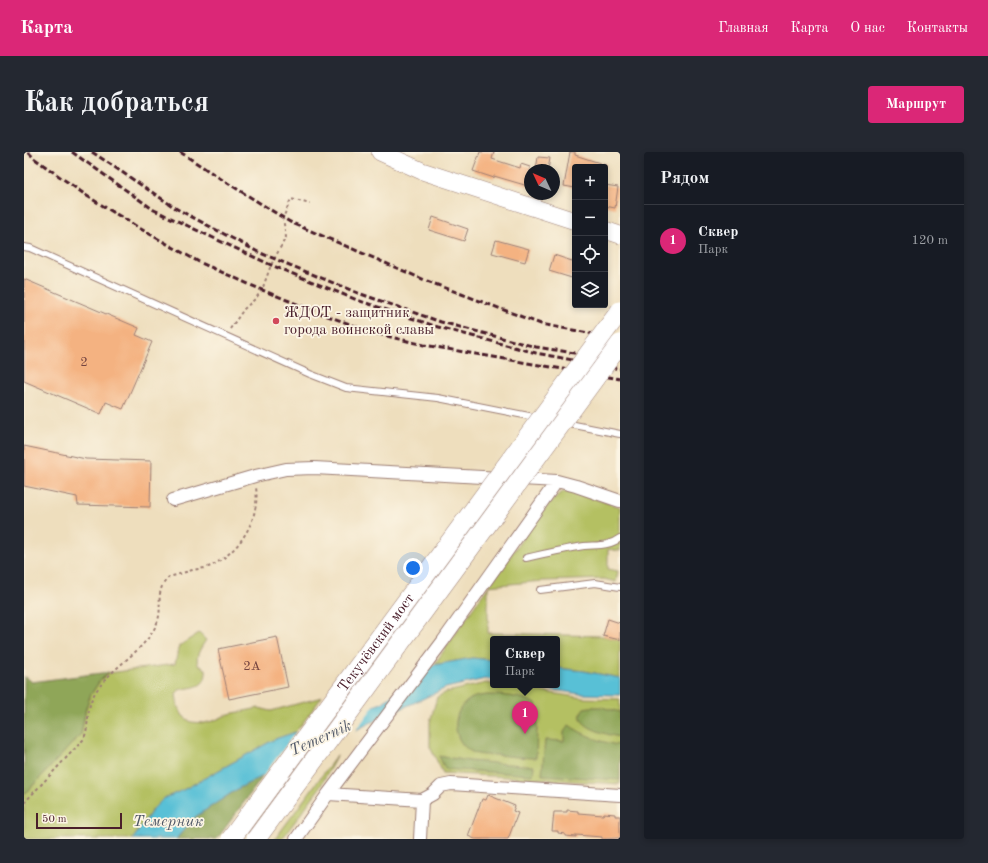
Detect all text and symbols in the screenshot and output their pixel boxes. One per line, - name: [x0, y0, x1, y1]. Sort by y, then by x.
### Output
- text: Карта: [20, 19, 73, 38]
- text: Главная: [718, 21, 768, 35]
- text: Карта: [790, 21, 828, 35]
- text: О нас: [850, 21, 885, 35]
- text: Контакты: [907, 21, 968, 35]
- button: Маршрут: [868, 86, 964, 123]
- text: Как добраться: [24, 90, 209, 118]
- north arrow: [524, 164, 560, 200]
- map controls: [572, 164, 608, 308]
- button: +: [572, 164, 608, 200]
- text: Рядом: [660, 170, 709, 187]
- button: −: [572, 200, 608, 236]
- text: Сквер: [698, 225, 739, 240]
- text: 1: [669, 234, 677, 247]
- text: 120 m: [911, 234, 948, 247]
- button: locate: [572, 236, 608, 272]
- text: Парк: [698, 243, 728, 256]
- button: layers: [572, 272, 608, 308]
- place label: ЖДОТ - защитник города воинской славы: [284, 306, 434, 338]
- marker: ЖДОТ - защитник города воинской славы: [271, 316, 281, 326]
- house number: 2: [80, 356, 88, 369]
- your location: [403, 558, 423, 578]
- street label: Текучёвский мост: [336, 592, 418, 695]
- popup: [490, 636, 560, 688]
- text: Сквер: [505, 647, 545, 662]
- house number: 2А: [243, 660, 261, 673]
- text: Парк: [505, 665, 535, 678]
- pin: 1: [512, 701, 538, 734]
- water label: Temernik: [287, 718, 354, 760]
- scale bar: [36, 811, 122, 830]
- text: 50 m: [42, 814, 67, 825]
- water label: Темерник: [133, 814, 203, 830]

